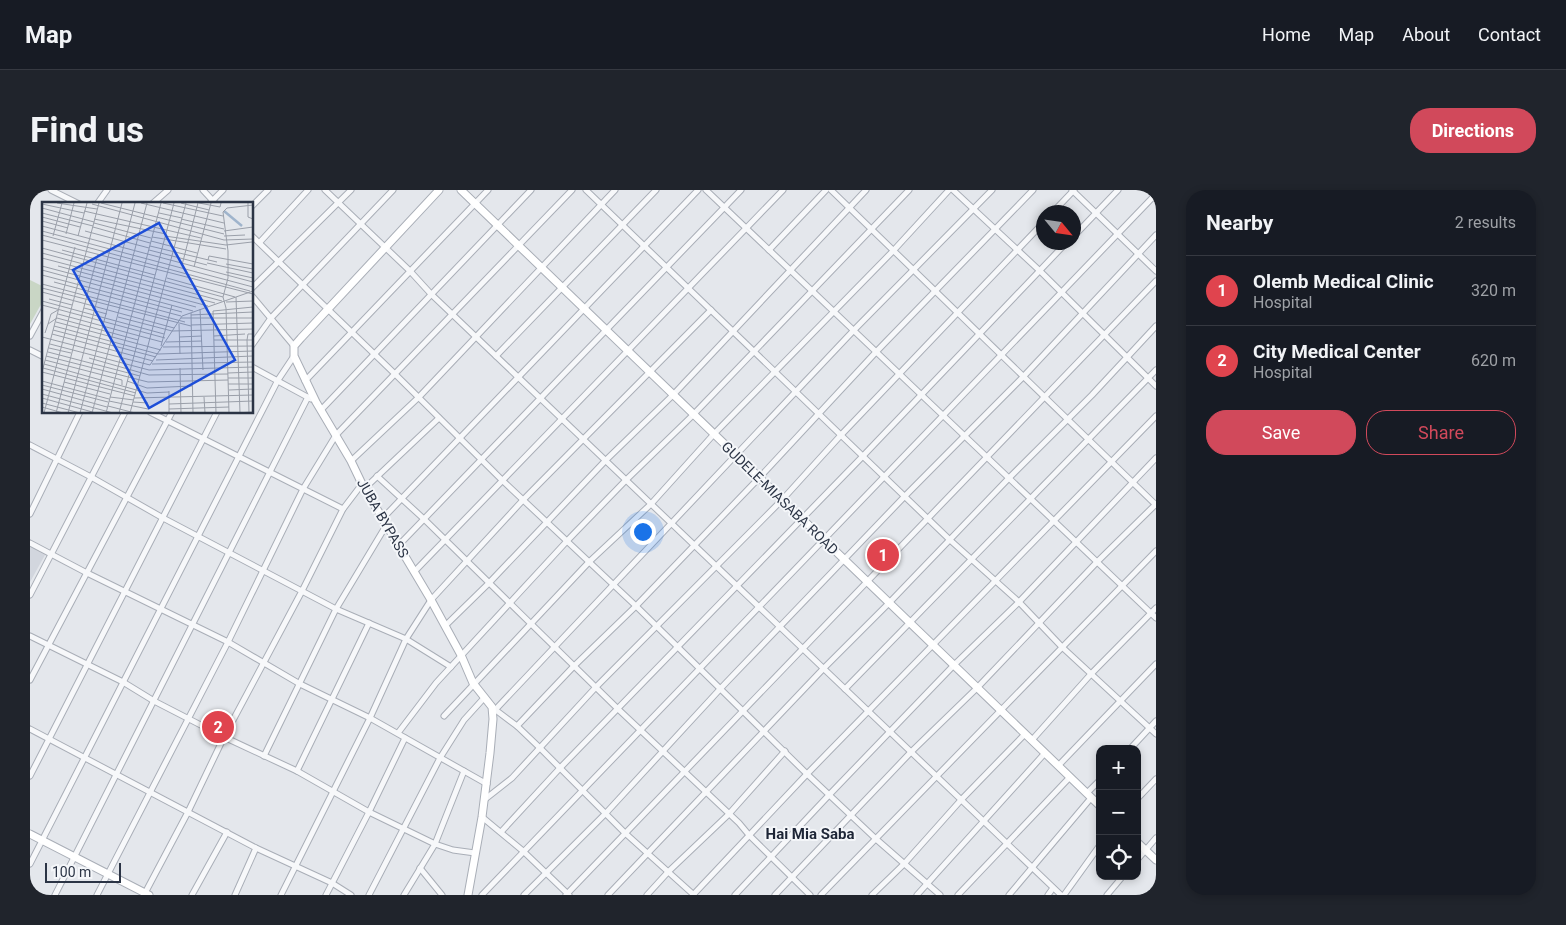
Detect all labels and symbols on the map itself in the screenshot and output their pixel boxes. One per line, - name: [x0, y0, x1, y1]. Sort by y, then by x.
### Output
- inset map: [42, 202, 254, 414]
- north arrow: [1036, 205, 1081, 250]
- street label: GUDELE-MIASABA ROAD: [718, 438, 842, 558]
- street label: JUBA BYPASS: [354, 476, 412, 560]
- your location: [630, 519, 656, 545]
- pin: 1: [867, 536, 899, 574]
- pin: 2: [202, 708, 234, 746]
- district label: Hai Mia Saba: [766, 825, 854, 843]
- scale bar: [45, 860, 121, 883]

